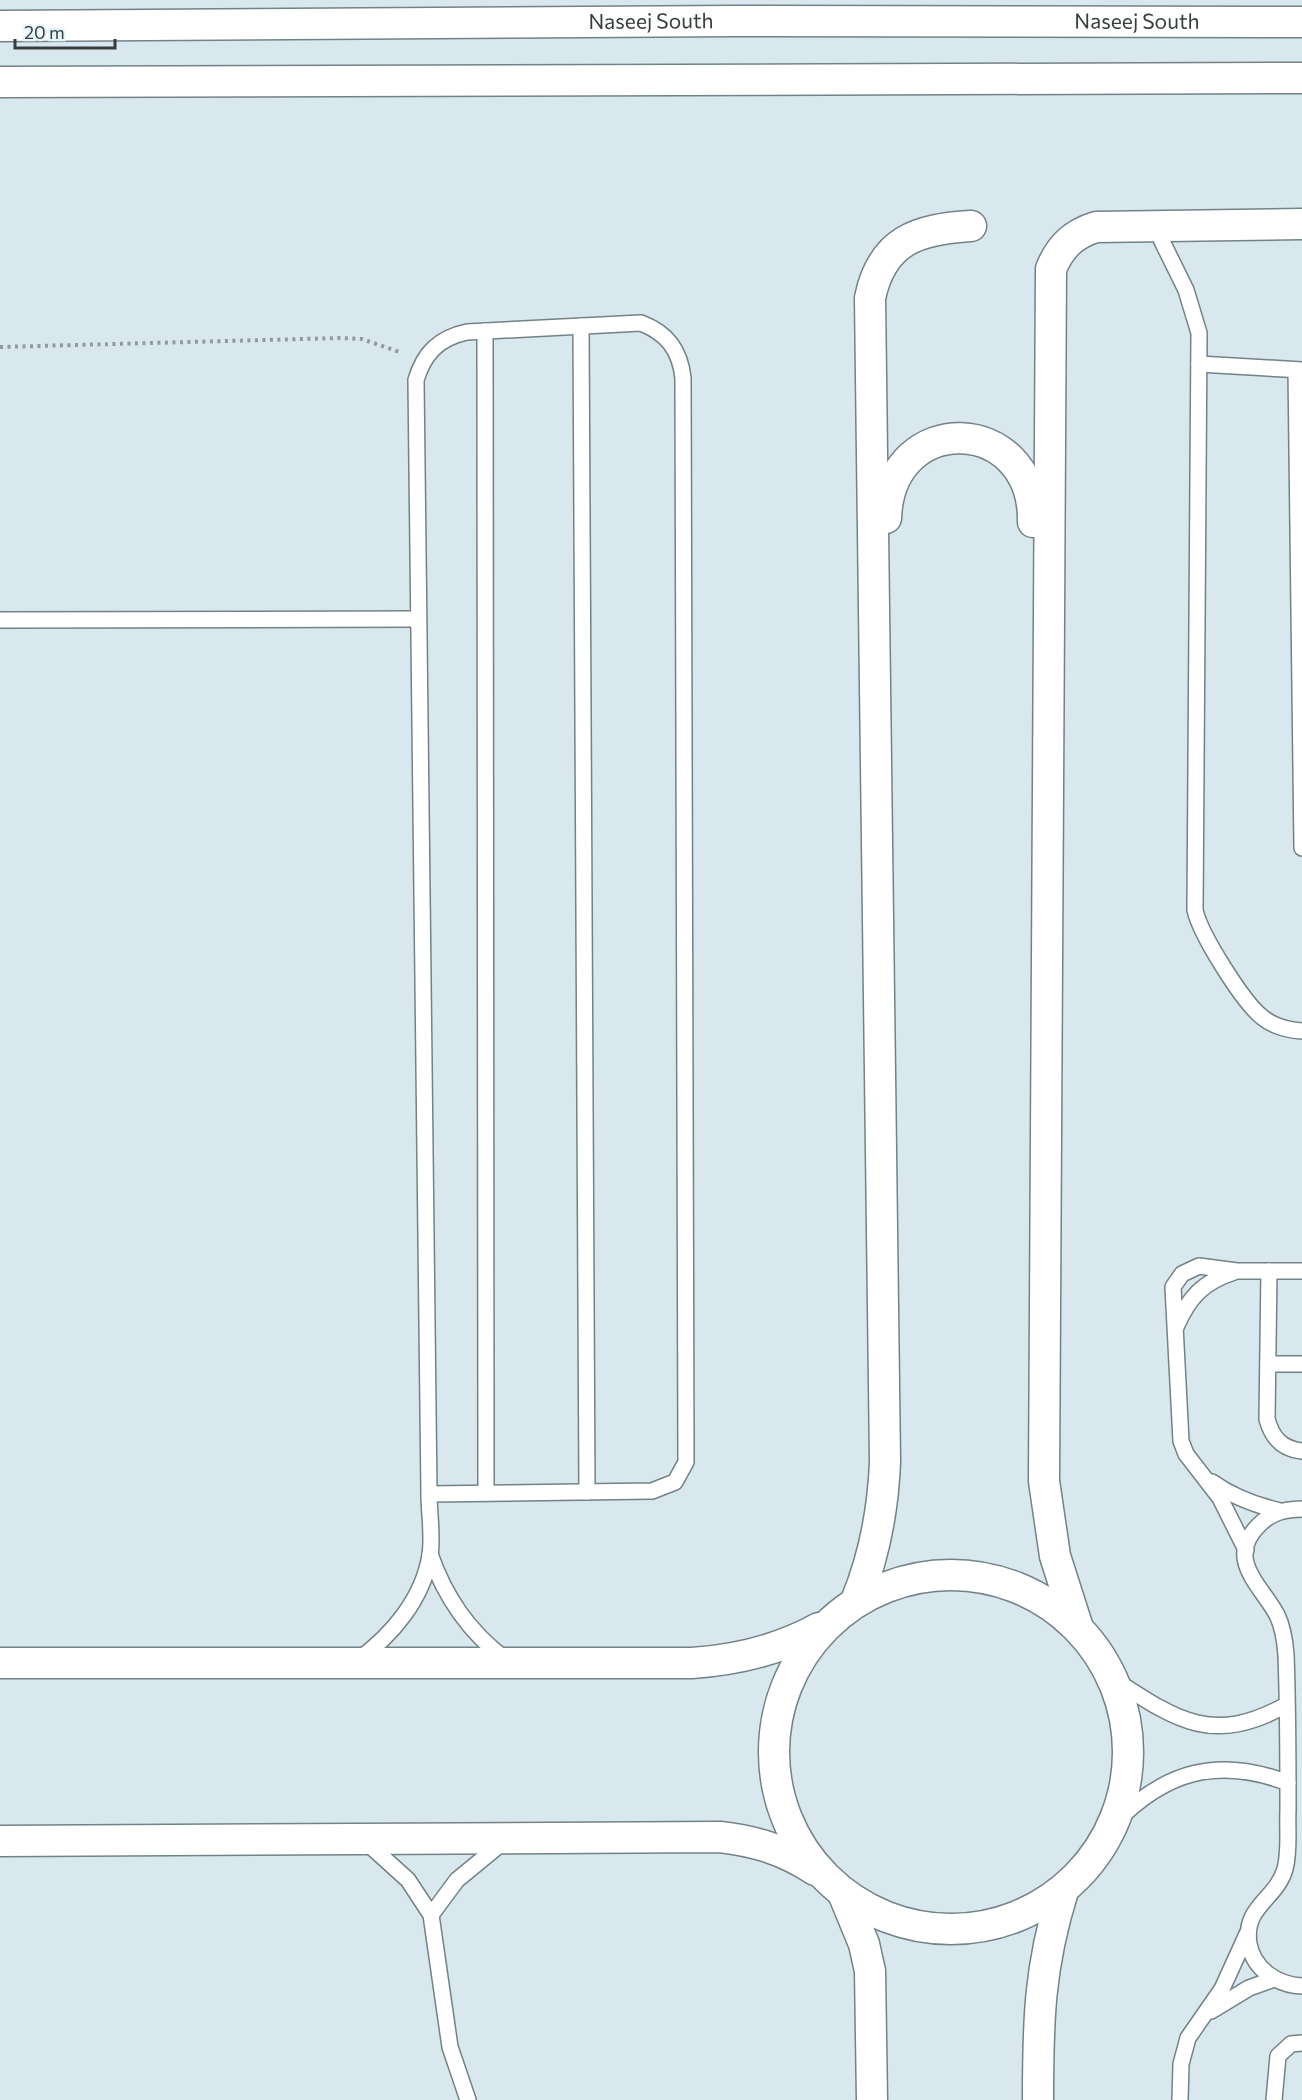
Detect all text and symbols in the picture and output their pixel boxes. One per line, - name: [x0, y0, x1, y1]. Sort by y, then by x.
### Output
- street label: Naseej South: [588, 7, 714, 33]
- street label: Naseej South: [1074, 8, 1200, 33]
- scale bar: [15, 12, 116, 50]
- text: 20 m: [24, 21, 65, 43]

